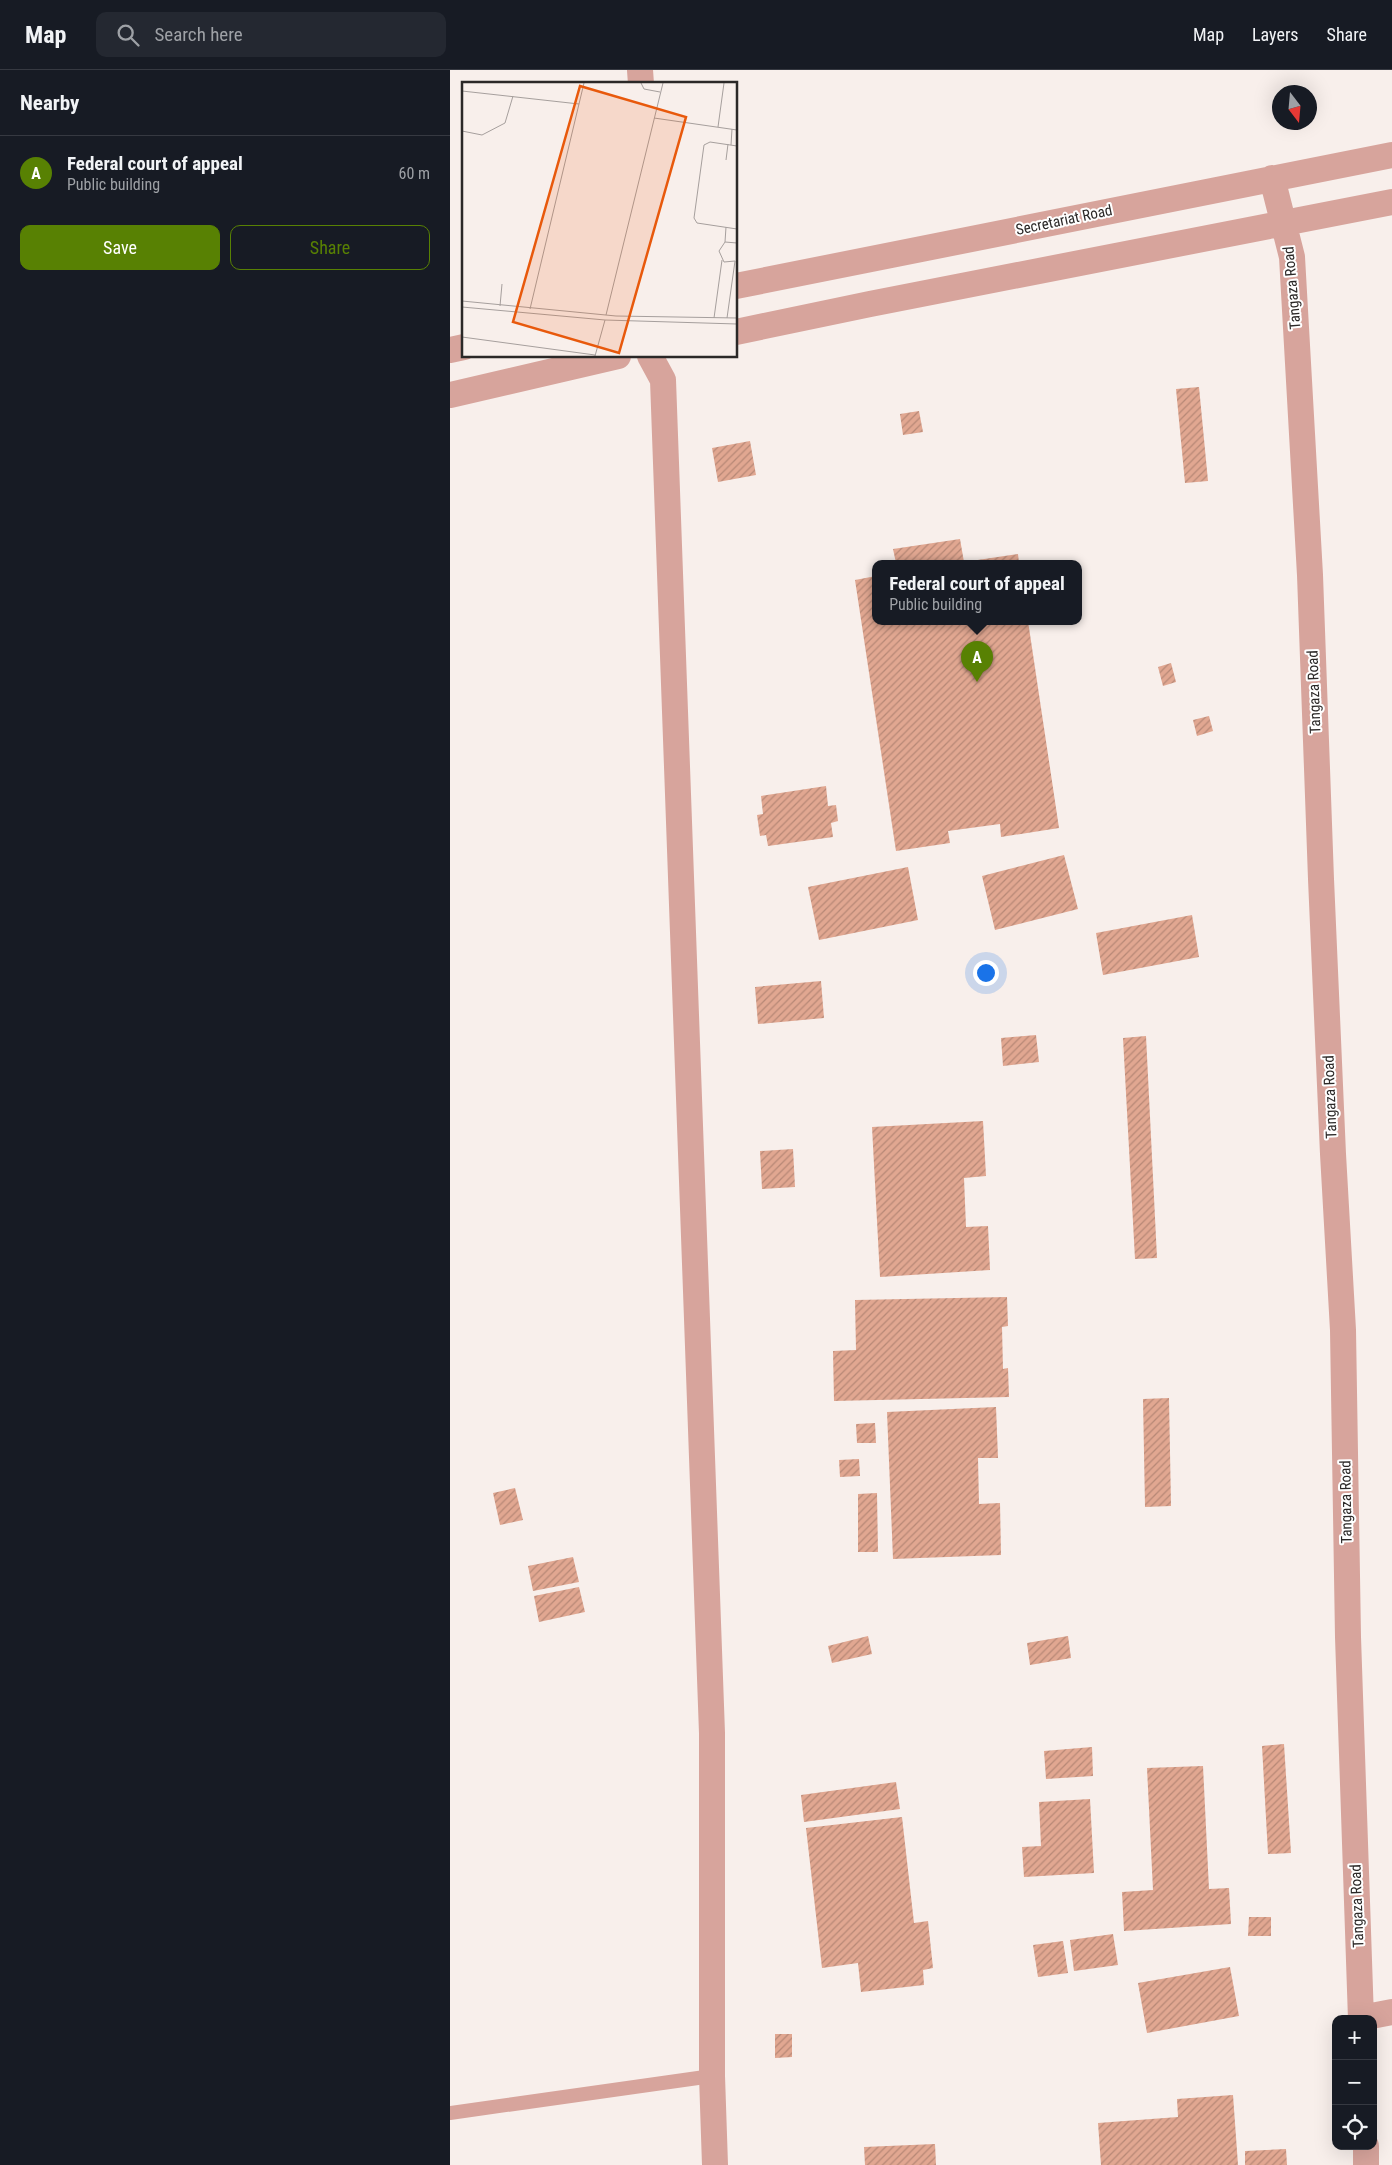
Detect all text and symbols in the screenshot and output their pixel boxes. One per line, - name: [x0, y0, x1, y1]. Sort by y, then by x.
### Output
- search box: [96, 12, 446, 57]
- text: Map: [25, 21, 66, 49]
- icon: search: [114, 21, 142, 49]
- text: Search here: [154, 23, 243, 46]
- text: Map: [1193, 24, 1224, 45]
- text: Layers: [1252, 24, 1299, 45]
- text: Share: [1327, 24, 1367, 45]
- inset map: [462, 82, 738, 358]
- north arrow: [1272, 85, 1317, 130]
- text: Nearby: [20, 91, 79, 115]
- text: Federal court of appeal: [67, 152, 243, 175]
- text: A: [31, 164, 41, 183]
- text: 60 m: [398, 164, 430, 183]
- text: Public building: [67, 175, 160, 194]
- street label: Secretariat Road: [1014, 201, 1114, 239]
- button: Save: [20, 225, 220, 270]
- button: Share: [230, 225, 430, 270]
- street label: Tangaza Road: [1279, 246, 1305, 330]
- popup: [872, 560, 1082, 625]
- text: Federal court of appeal: [889, 572, 1065, 595]
- text: Public building: [889, 595, 982, 614]
- pin: A: [961, 641, 993, 682]
- street label: Tangaza Road: [1304, 650, 1324, 734]
- your location: [973, 960, 999, 986]
- street label: Tangaza Road: [1320, 1055, 1340, 1139]
- street label: Tangaza Road: [1336, 1460, 1356, 1544]
- street label: Tangaza Road: [1347, 1864, 1367, 1948]
- map controls: [1332, 2015, 1377, 2150]
- button: +: [1332, 2015, 1377, 2060]
- button: −: [1332, 2060, 1377, 2105]
- button: locate: [1332, 2105, 1377, 2150]

